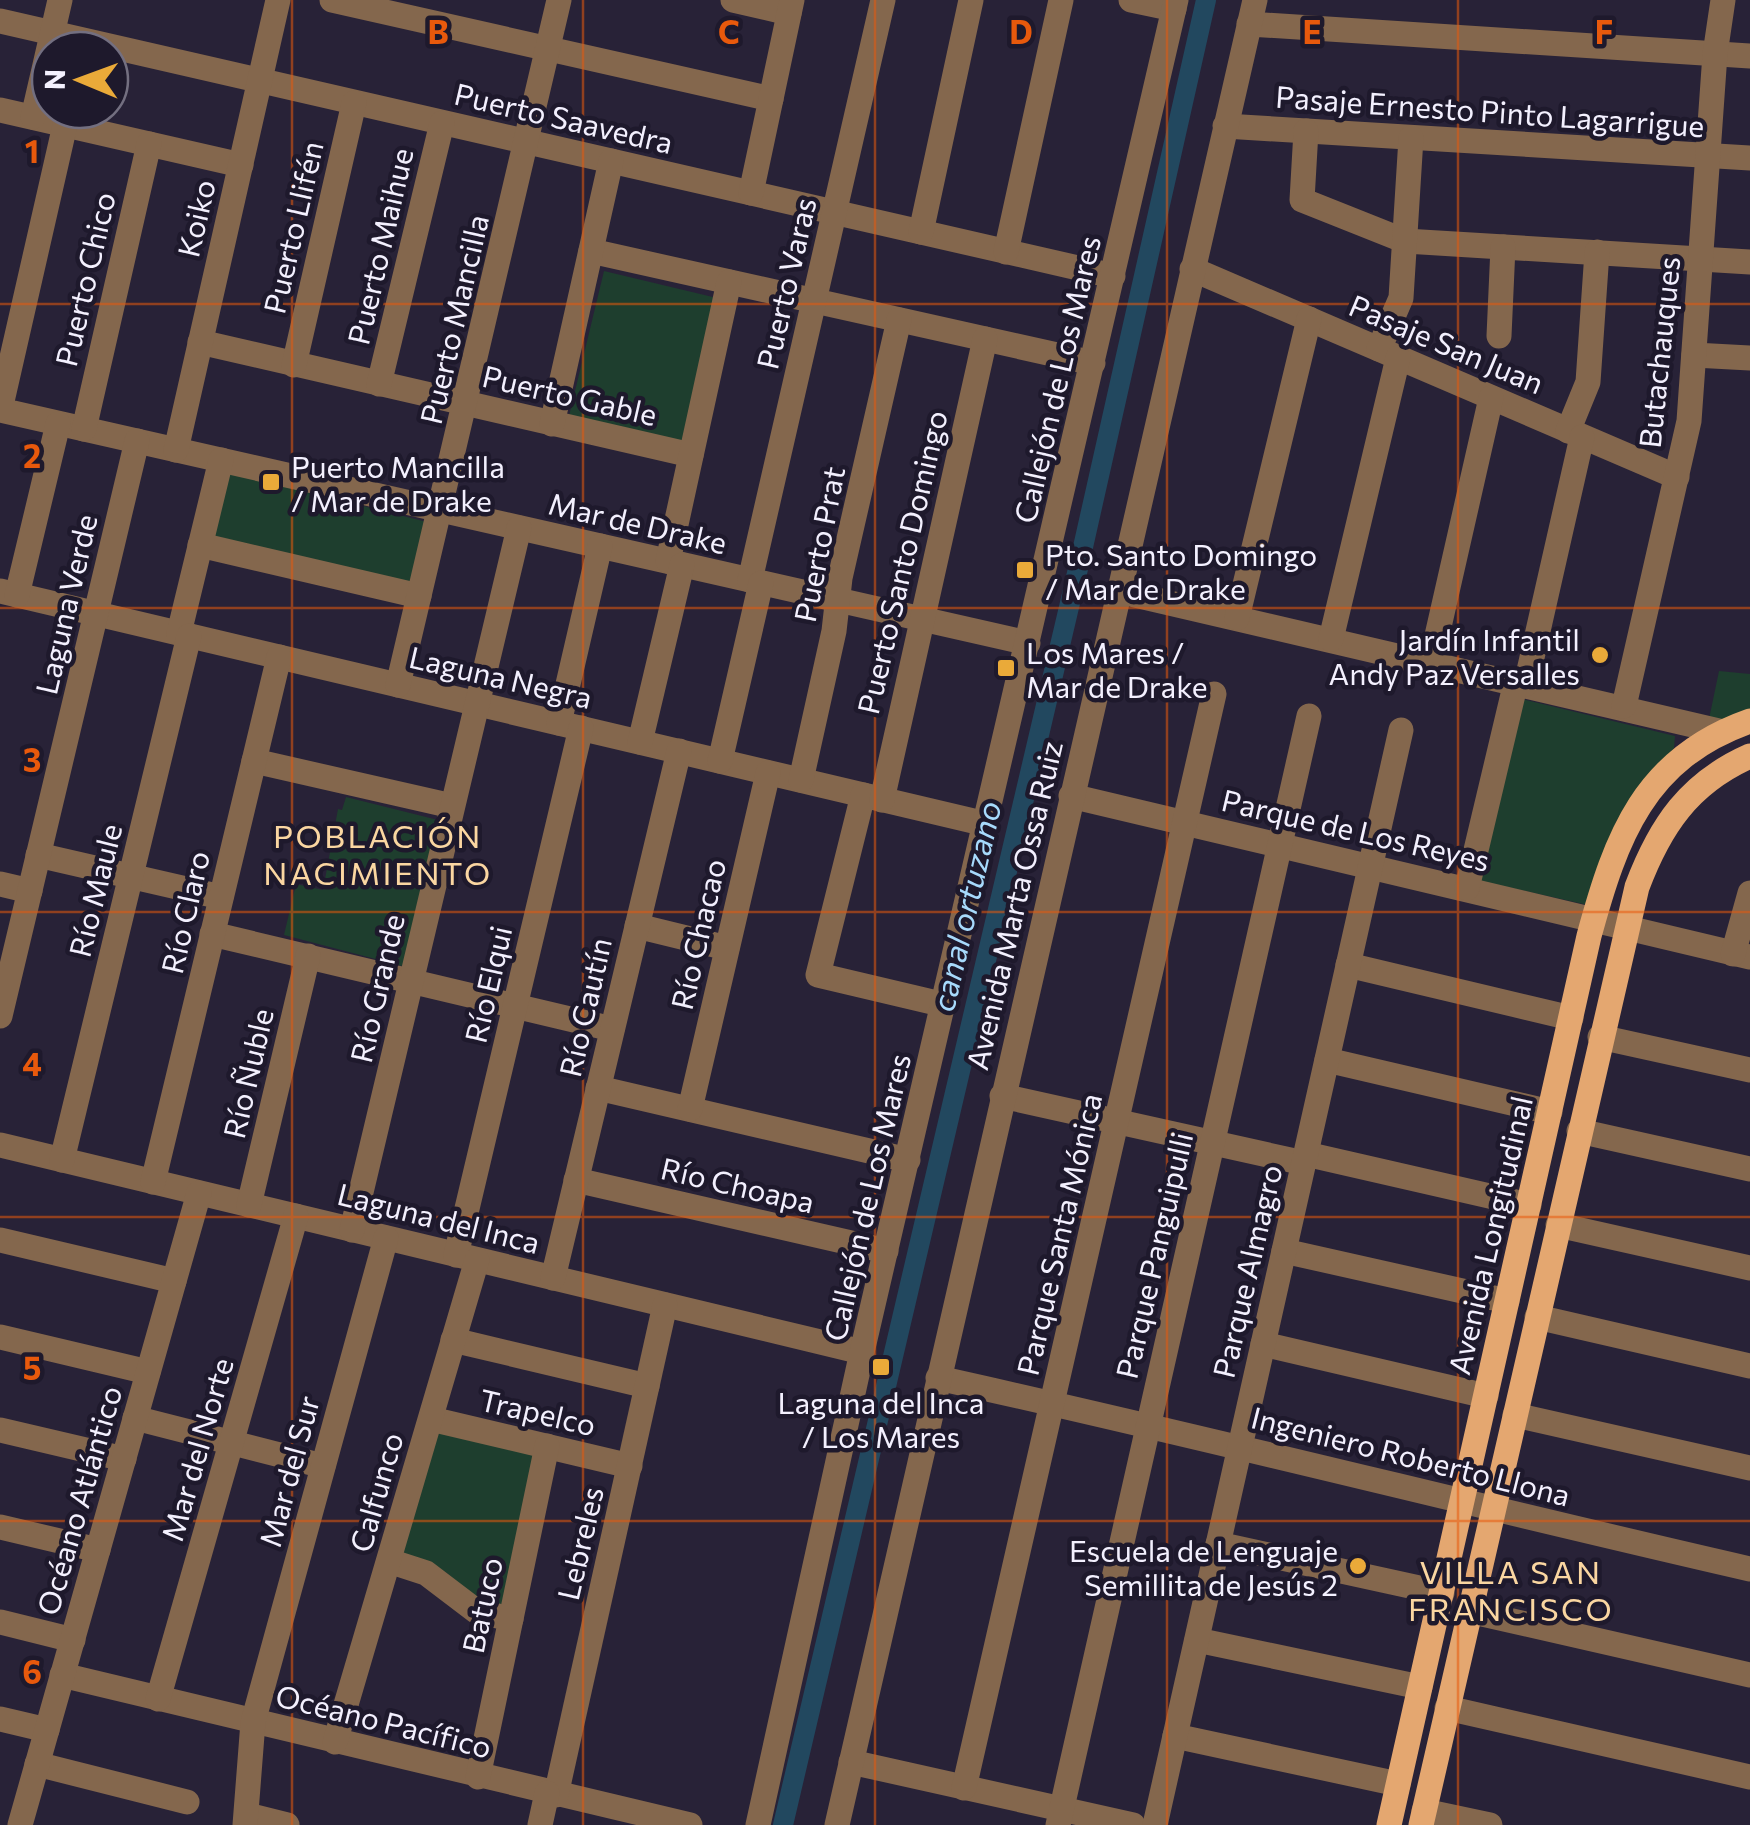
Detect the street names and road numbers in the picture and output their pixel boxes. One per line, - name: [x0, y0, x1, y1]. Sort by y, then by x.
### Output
- street label: Puerto Saavedra: [451, 74, 677, 160]
- street label: Pasaje Ernesto Pinto Lagarrigue: [1274, 77, 1706, 143]
- street label: Puerto Llifén: [254, 137, 330, 317]
- street label: Puerto Maihue: [338, 144, 420, 348]
- street label: Koiko: [168, 176, 222, 260]
- street label: Puerto Chico: [46, 188, 122, 370]
- street label: Puerto Varas: [747, 194, 823, 372]
- street label: Puerto Mancilla: [411, 211, 495, 427]
- street label: Callejón de Los Mares: [1005, 232, 1107, 526]
- street label: Butachauques: [1630, 254, 1686, 450]
- street label: Pasaje San Juan: [1344, 285, 1550, 401]
- street label: Puerto Gable: [479, 356, 661, 432]
- street label: Puerto Santo Domingo: [848, 407, 954, 717]
- street label: Puerto Prat: [785, 463, 851, 625]
- street label: Mar de Drake: [545, 484, 731, 560]
- street label: Laguna Verde: [26, 510, 104, 698]
- street label: Laguna Negra: [406, 637, 596, 715]
- street label: Avenida Marta Ossa Ruiz: [957, 737, 1069, 1073]
- street label: Parque de Los Reyes: [1218, 780, 1494, 878]
- street label: Río Maule: [60, 820, 128, 960]
- street label: Río Claro: [152, 847, 216, 977]
- street label: Río Chacao: [662, 855, 732, 1013]
- street label: Río Grande: [341, 910, 411, 1066]
- street label: Río Elqui: [456, 922, 518, 1046]
- street label: Río Cautín: [550, 934, 618, 1080]
- street label: Río Ñuble: [214, 1005, 280, 1141]
- street label: Callejón de Los Mares: [815, 1050, 917, 1344]
- street label: Parque Santa Mónica: [1008, 1089, 1108, 1379]
- street label: Avenida Longitudinal: [1439, 1092, 1539, 1378]
- street label: Parque Panguipulli: [1107, 1128, 1199, 1382]
- street label: Río Choapa: [658, 1148, 818, 1220]
- street label: Parque Almagro: [1203, 1161, 1289, 1381]
- street label: Laguna del Inca: [334, 1174, 544, 1260]
- street label: Mar del Norte: [152, 1353, 240, 1545]
- street label: Trapelco: [476, 1380, 600, 1442]
- street label: Océano Atlántico: [28, 1381, 128, 1619]
- street label: Mar del Sur: [250, 1391, 326, 1551]
- street label: Ingeniero Roberto Llona: [1248, 1397, 1574, 1513]
- street label: Calfunco: [340, 1428, 410, 1556]
- street label: Lebreles: [548, 1483, 610, 1603]
- street label: Batuco: [453, 1554, 509, 1656]
- street label: Océano Pacífico: [272, 1675, 496, 1765]

